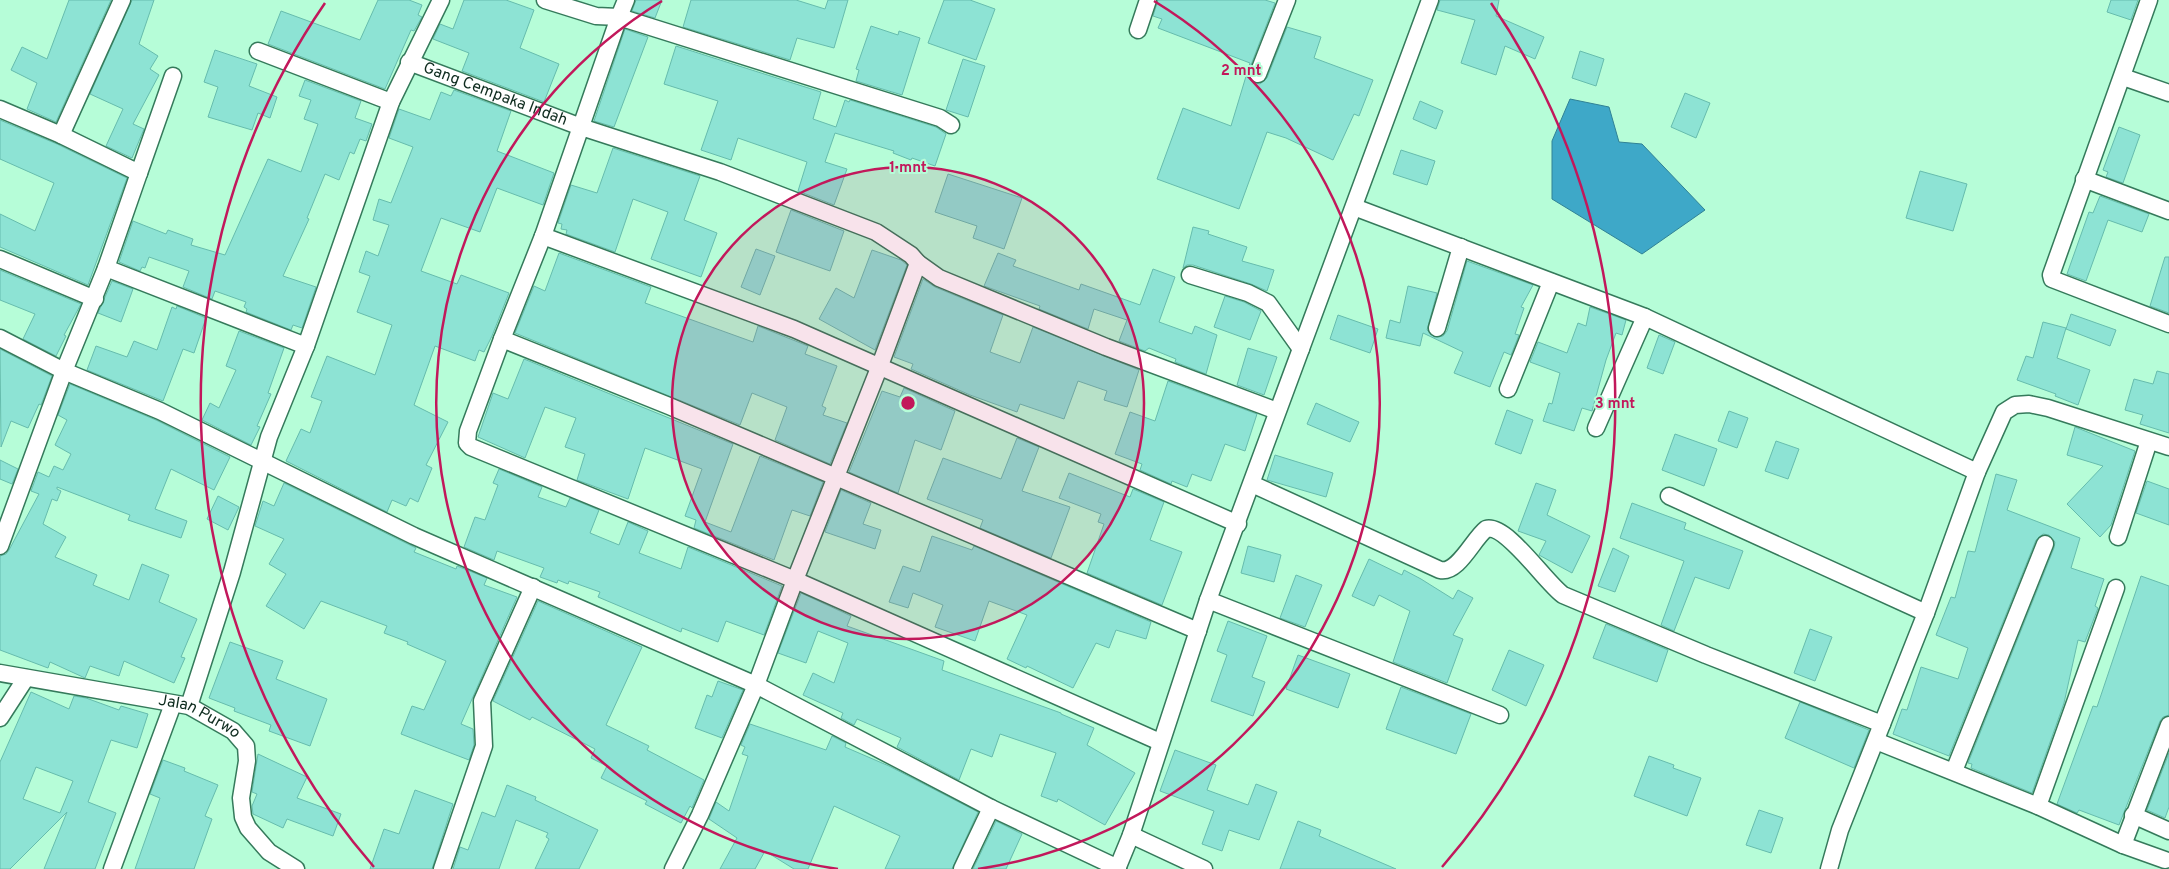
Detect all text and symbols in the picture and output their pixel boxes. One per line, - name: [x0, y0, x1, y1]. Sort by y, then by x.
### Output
- street label: Gang Cempaka Indah: [420, 58, 570, 131]
- text: 2 mnt: [1221, 62, 1261, 81]
- text: 1 mnt: [889, 159, 927, 178]
- centre of rings: [899, 394, 917, 412]
- text: 3 mnt: [1595, 395, 1635, 414]
- street label: Jalan Purwo: [157, 691, 245, 743]

